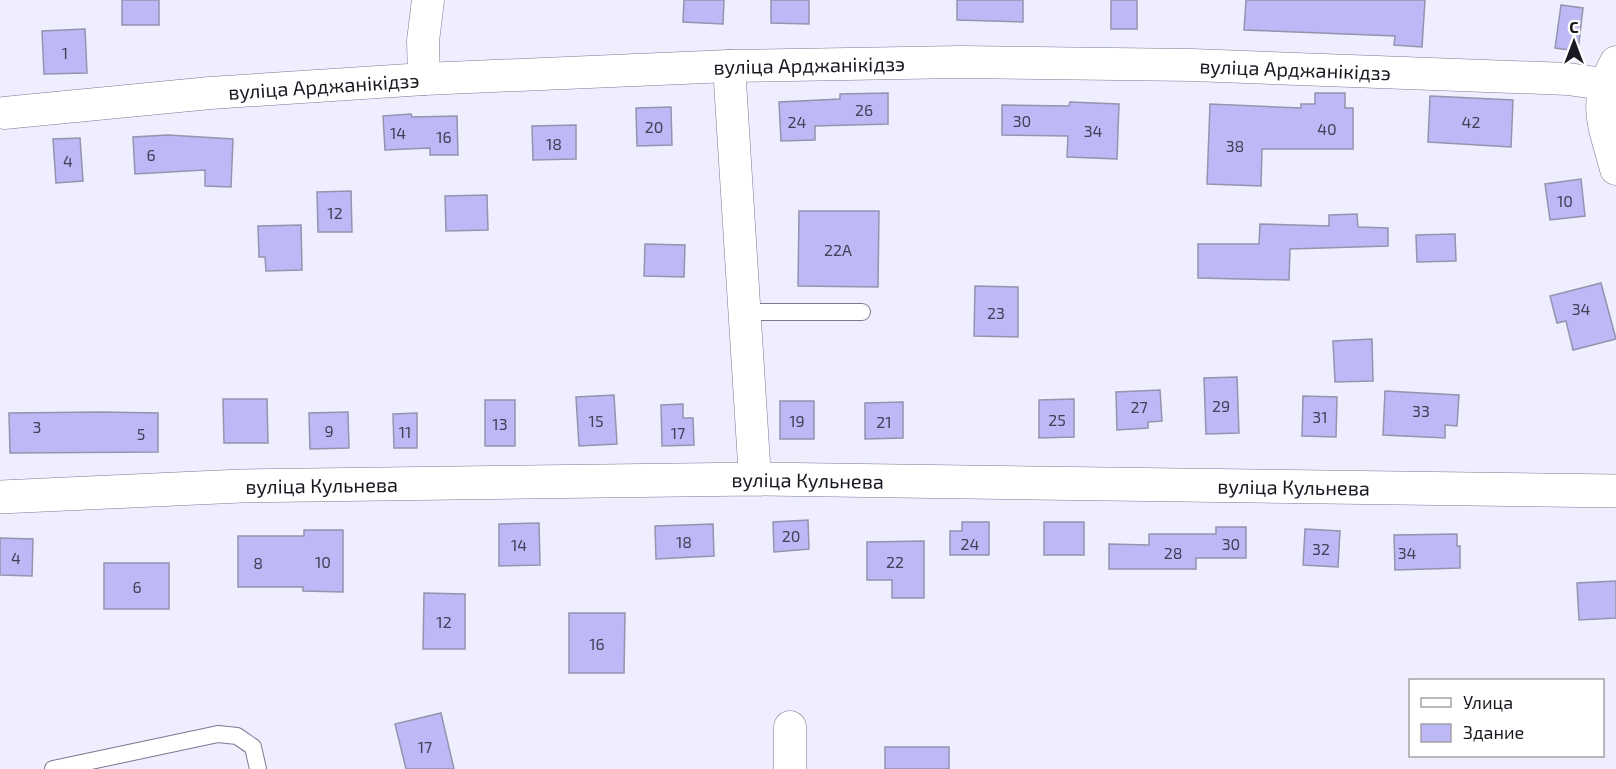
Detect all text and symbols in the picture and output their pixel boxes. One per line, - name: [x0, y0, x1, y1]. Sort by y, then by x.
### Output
- north arrow: [1544, 12, 1604, 72]
- text: С: [1569, 17, 1579, 36]
- house number: 1: [62, 43, 68, 62]
- street label: вуліца Арджанікідзэ: [713, 51, 905, 79]
- street label: вуліца Арджанікідзэ: [1199, 53, 1391, 84]
- street label: вуліца Арджанікідзэ: [227, 67, 420, 104]
- house number: 26: [855, 100, 873, 119]
- house number: 30: [1013, 111, 1031, 130]
- house number: 24: [788, 112, 807, 131]
- house number: 42: [1462, 112, 1480, 131]
- house number: 20: [645, 117, 663, 136]
- house number: 40: [1317, 119, 1337, 138]
- house number: 34: [1084, 121, 1103, 140]
- house number: 14: [390, 123, 406, 142]
- house number: 16: [436, 127, 452, 146]
- house number: 18: [546, 134, 562, 153]
- house number: 38: [1226, 136, 1244, 155]
- house number: 6: [146, 145, 156, 164]
- house number: 4: [63, 151, 73, 170]
- house number: 10: [1557, 191, 1573, 210]
- house number: 12: [327, 203, 343, 222]
- house number: 22А: [824, 240, 852, 259]
- house number: 34: [1572, 299, 1591, 318]
- house number: 23: [987, 303, 1005, 322]
- house number: 29: [1212, 396, 1230, 415]
- house number: 27: [1130, 397, 1148, 416]
- house number: 33: [1412, 401, 1430, 420]
- house number: 31: [1312, 407, 1328, 426]
- house number: 25: [1048, 410, 1066, 429]
- house number: 15: [589, 411, 603, 430]
- house number: 19: [789, 411, 805, 430]
- house number: 21: [876, 412, 892, 431]
- house number: 13: [492, 414, 508, 433]
- house number: 3: [33, 417, 41, 436]
- house number: 9: [324, 421, 334, 440]
- house number: 11: [399, 422, 411, 441]
- house number: 17: [671, 423, 685, 442]
- house number: 5: [137, 424, 145, 443]
- street label: вуліца Кульнева: [731, 467, 884, 493]
- street label: вуліца Кульнева: [245, 472, 398, 499]
- street label: вуліца Кульнева: [1217, 473, 1370, 500]
- house number: 20: [782, 526, 800, 545]
- house number: 18: [676, 532, 692, 551]
- house number: 24: [961, 534, 980, 553]
- house number: 30: [1222, 534, 1240, 553]
- house number: 14: [511, 535, 527, 554]
- house number: 32: [1312, 539, 1330, 558]
- house number: 28: [1164, 543, 1182, 562]
- house number: 34: [1398, 543, 1417, 562]
- house number: 4: [11, 548, 21, 567]
- house number: 10: [315, 552, 331, 571]
- house number: 22: [886, 552, 904, 571]
- house number: 8: [253, 553, 263, 572]
- house number: 6: [132, 577, 142, 596]
- house number: 12: [436, 612, 452, 631]
- house number: 16: [589, 634, 605, 653]
- legend: [1409, 679, 1604, 757]
- text: Улица: [1463, 691, 1513, 713]
- text: Здание: [1463, 721, 1524, 743]
- house number: 17: [418, 737, 432, 756]

